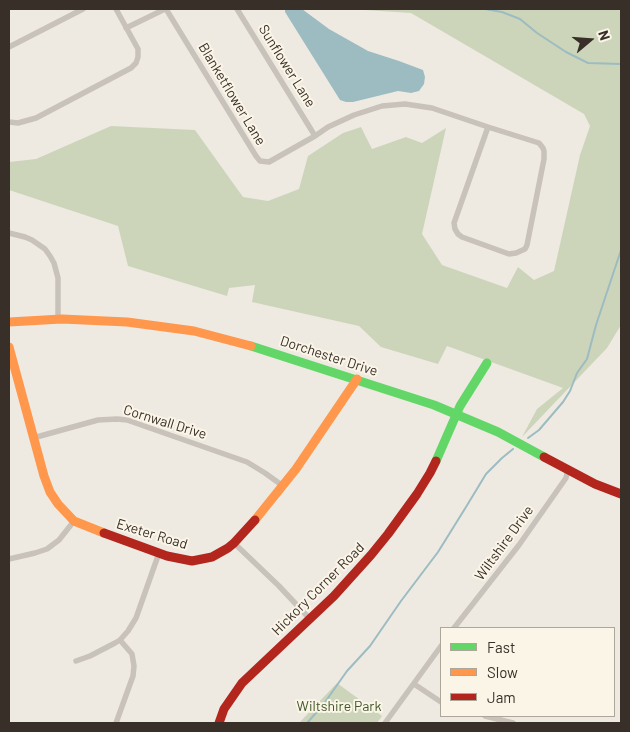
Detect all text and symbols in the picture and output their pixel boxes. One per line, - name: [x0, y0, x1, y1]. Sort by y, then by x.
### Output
- north arrow: [565, 15, 615, 65]
- street label: Sunflower Lane: [255, 22, 319, 110]
- text: N: [595, 28, 614, 42]
- street label: Blanketflower Lane: [195, 40, 269, 148]
- street label: Dorchester Drive: [278, 332, 380, 380]
- street label: Cornwall Drive: [121, 401, 209, 443]
- street label: Wiltshire Drive: [471, 502, 537, 584]
- street label: Exeter Road: [114, 515, 190, 553]
- street label: Hickory Corner Road: [268, 539, 368, 639]
- legend: [440, 627, 615, 717]
- text: Fast: [487, 638, 515, 656]
- text: Slow: [487, 663, 518, 681]
- text: Jam: [487, 688, 516, 706]
- park label: Wiltshire Park: [297, 698, 381, 714]

